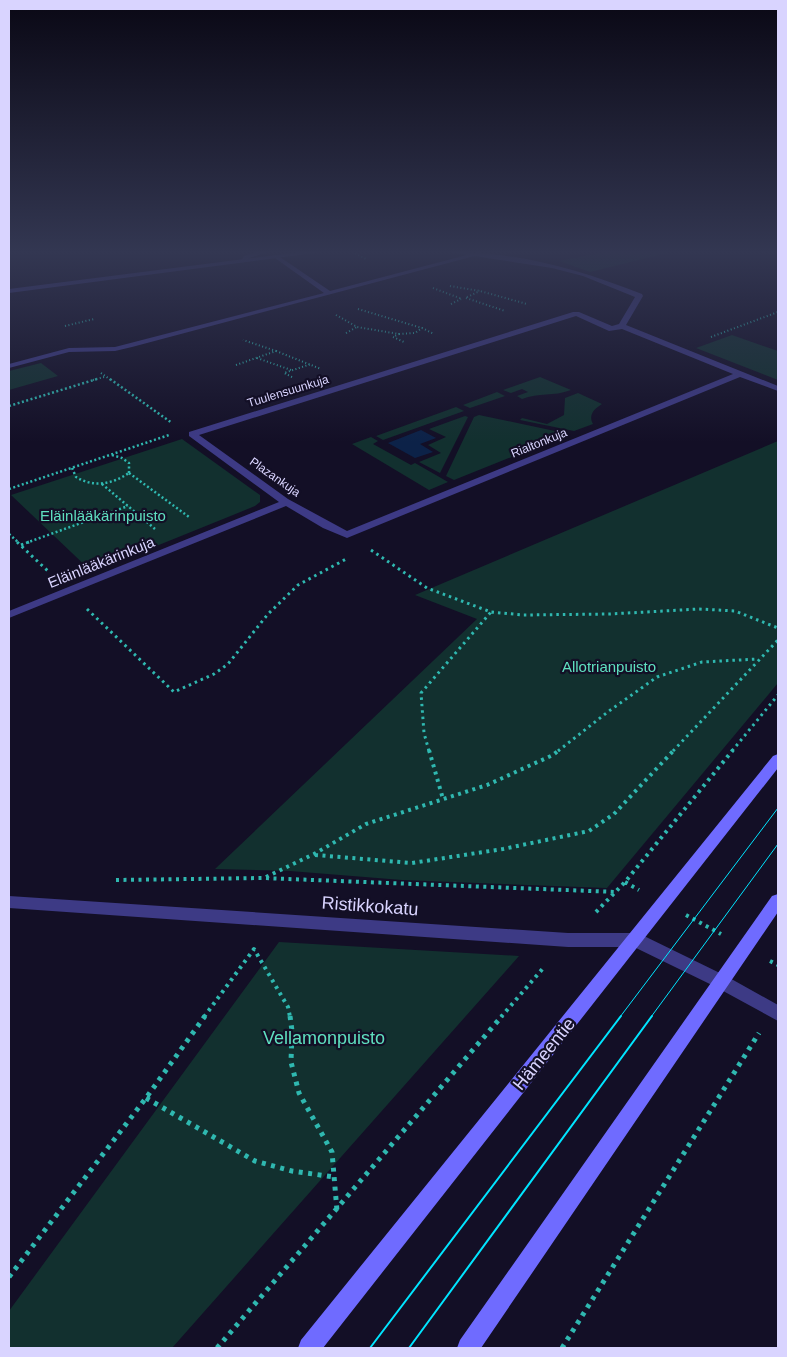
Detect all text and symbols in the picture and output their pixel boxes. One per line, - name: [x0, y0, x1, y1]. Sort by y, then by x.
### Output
- street label: Tuulensuunkuja: [246, 372, 331, 410]
- street label: Rialtonkuja: [509, 425, 569, 461]
- street label: Plazankuja: [247, 454, 303, 500]
- park label: Eläinlääkärinpuisto: [40, 507, 166, 524]
- street label: Eläinlääkärinkuja: [45, 533, 157, 591]
- park label: Allotrianpuisto: [562, 658, 656, 675]
- street label: Ristikkokatu: [321, 893, 419, 919]
- street label: Hämeentie: [509, 1014, 579, 1094]
- park label: Vellamonpuisto: [263, 1028, 385, 1048]

